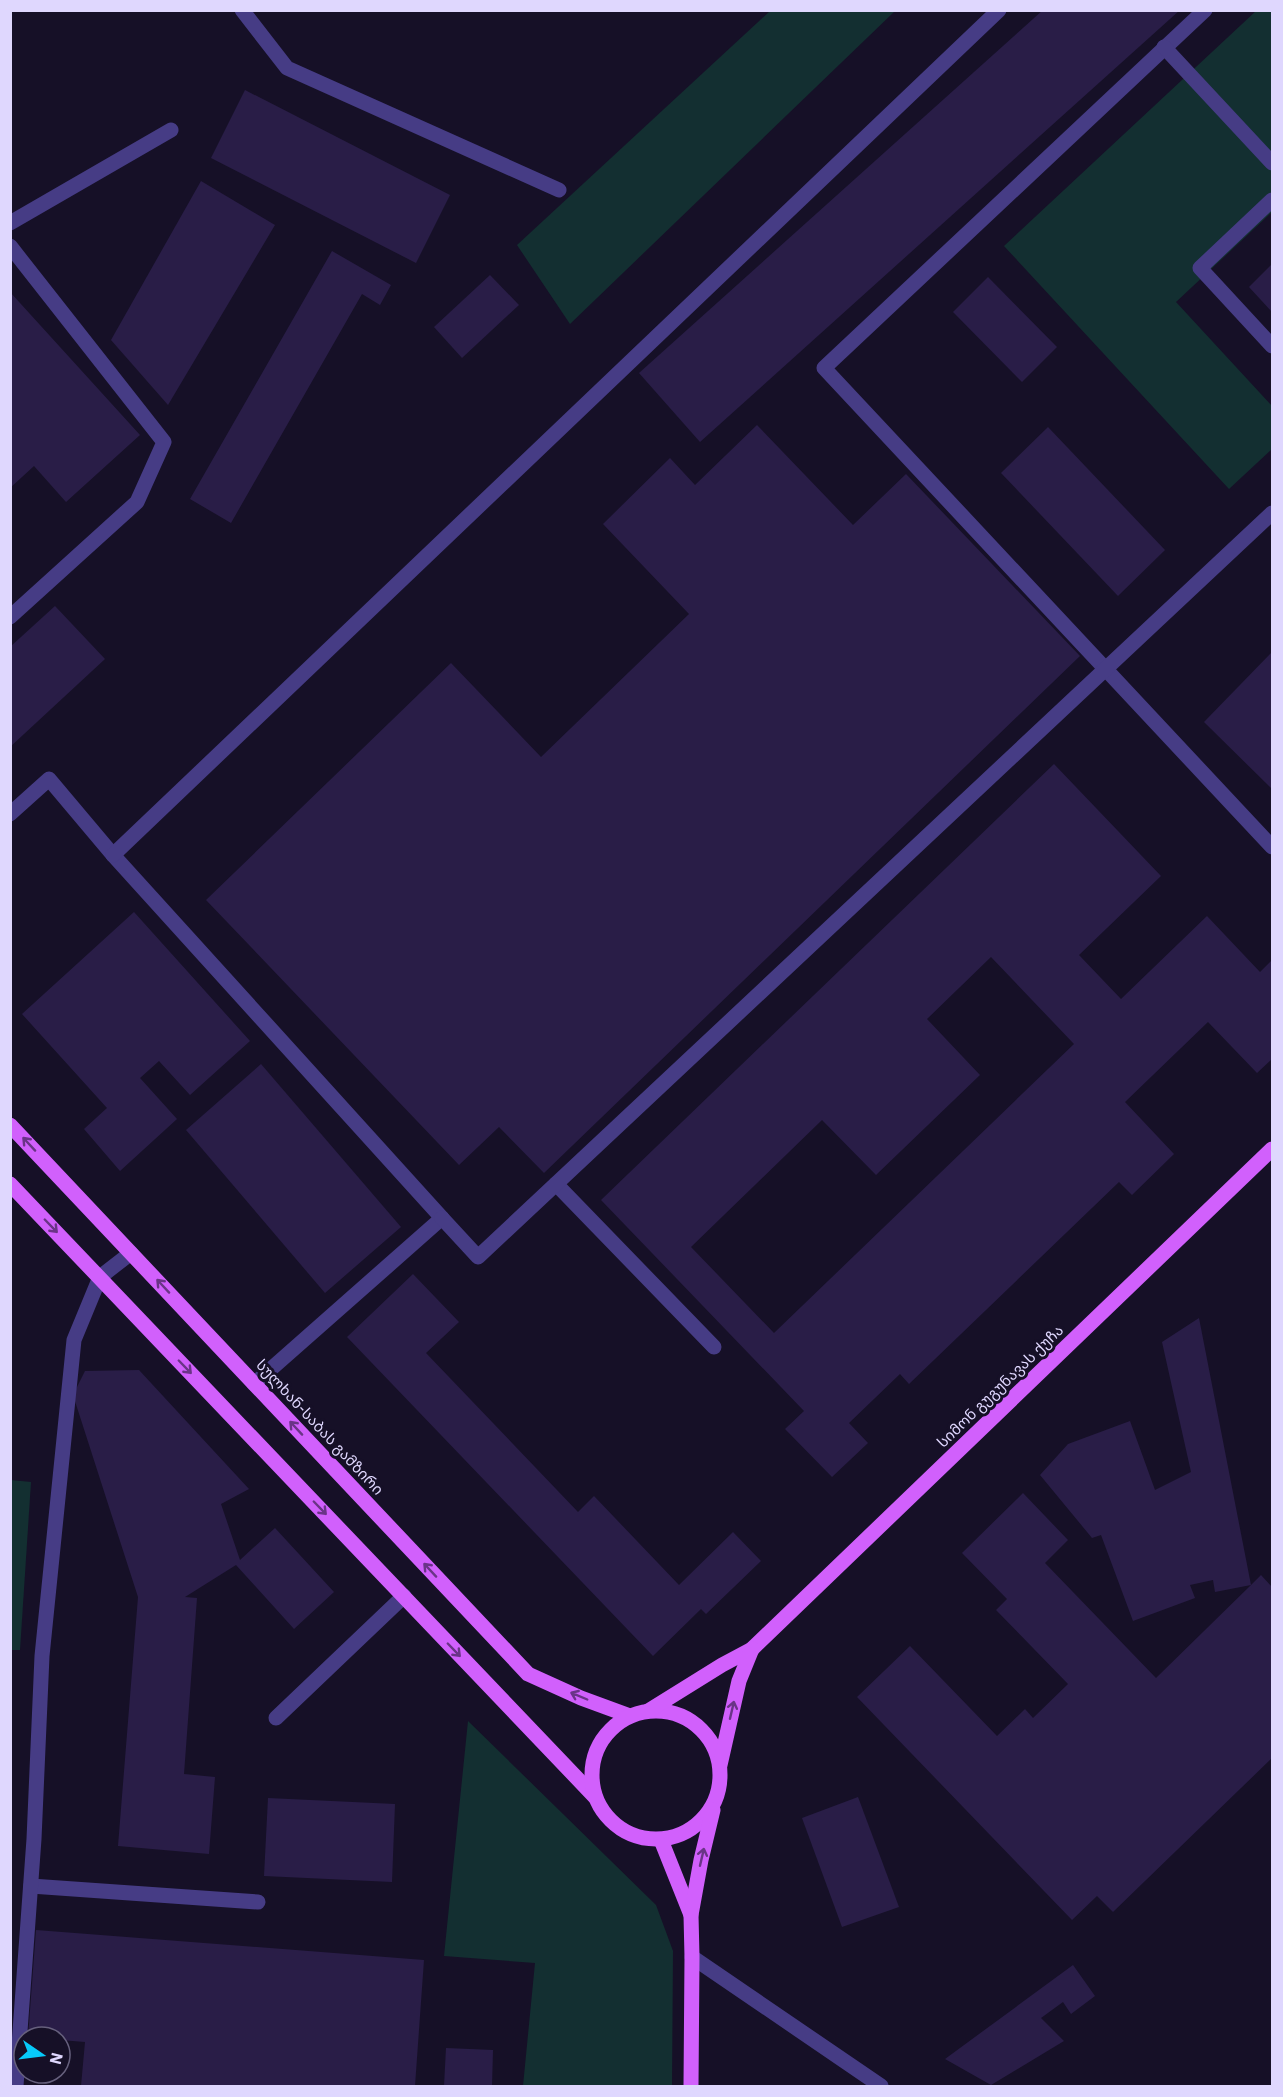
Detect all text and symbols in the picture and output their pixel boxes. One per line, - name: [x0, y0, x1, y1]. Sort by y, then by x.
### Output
- one-way arrow: [22, 1137, 36, 1152]
- one-way arrow: [44, 1218, 58, 1233]
- one-way arrow: [155, 1279, 170, 1294]
- street label: სიმონ გუგუნავას ქუჩა: [933, 1321, 1067, 1451]
- street label: სულხან-საბას გამზირი: [252, 1355, 388, 1499]
- one-way arrow: [178, 1360, 193, 1375]
- one-way arrow: [290, 1421, 304, 1436]
- one-way arrow: [313, 1501, 327, 1516]
- one-way arrow: [423, 1563, 437, 1578]
- one-way arrow: [447, 1642, 462, 1657]
- one-way arrow: [570, 1690, 588, 1701]
- one-way arrow: [727, 1700, 739, 1719]
- one-way arrow: [696, 1848, 708, 1867]
- north arrow: [12, 2025, 72, 2085]
- text: N: [45, 2051, 68, 2067]

